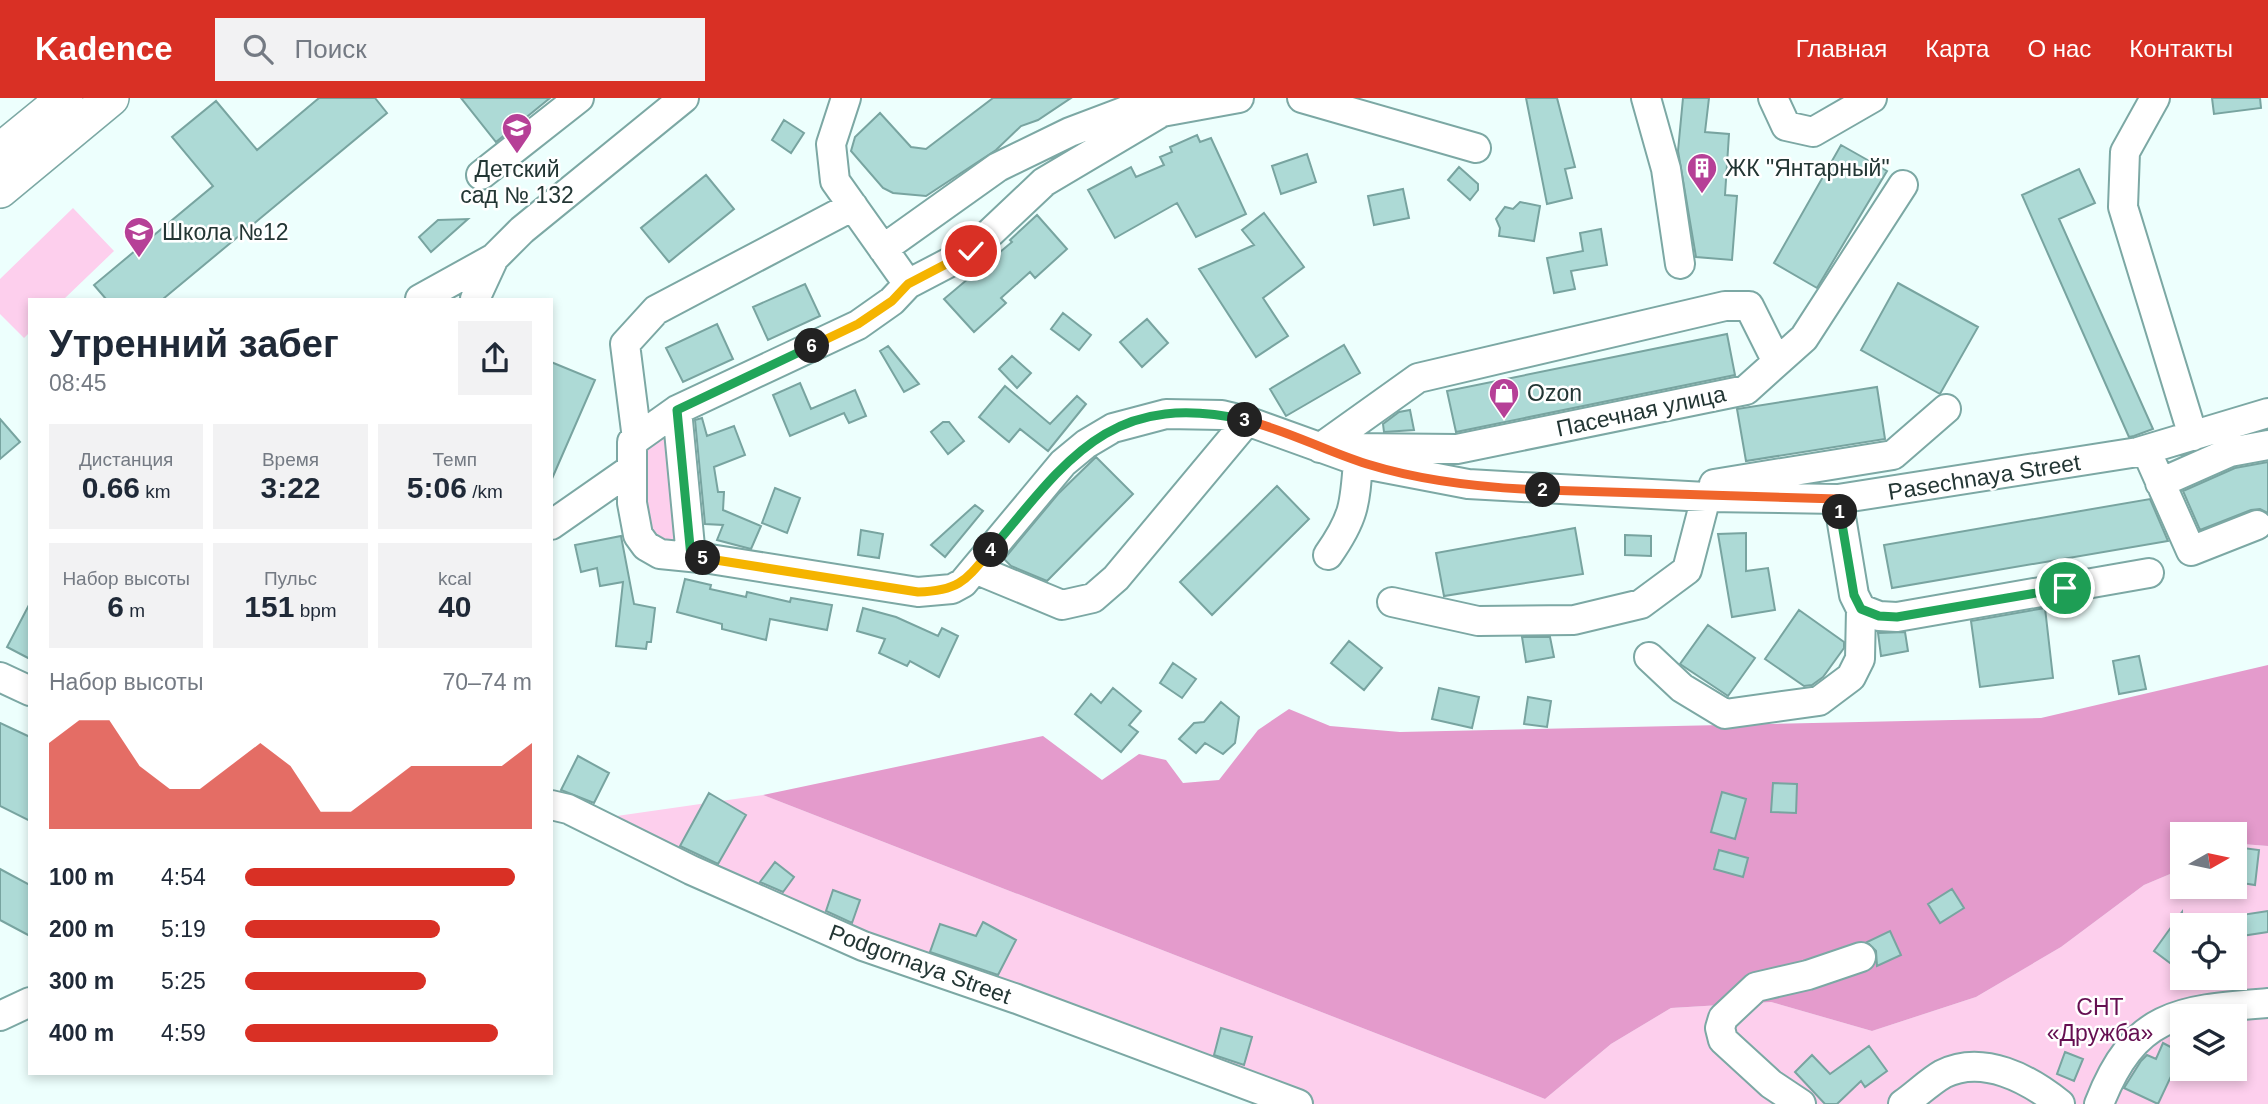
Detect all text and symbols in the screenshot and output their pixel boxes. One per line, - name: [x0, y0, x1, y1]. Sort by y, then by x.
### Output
- search box: [215, 18, 705, 81]
- text: Kadence: [35, 30, 173, 67]
- icon: search: [239, 30, 277, 68]
- text: Поиск: [295, 34, 367, 64]
- text: Главная: [1796, 35, 1887, 62]
- text: Карта: [1925, 35, 1989, 62]
- text: О нас: [2027, 35, 2091, 62]
- text: Контакты: [2129, 35, 2233, 62]
- school or university icon: Детский сад № 132: [500, 111, 534, 155]
- building icon: ЖК "Янтарный": [1685, 151, 1719, 195]
- place label: ЖК "Янтарный": [1725, 155, 1890, 181]
- place label: Детский сад № 132: [460, 156, 574, 208]
- school or university icon: Школа №12: [122, 215, 156, 259]
- place label: Школа №12: [162, 219, 289, 245]
- pin: [941, 221, 1001, 281]
- icon: check: [952, 232, 990, 270]
- button: share: [458, 321, 532, 395]
- text: Утренний забег: [49, 323, 339, 365]
- pin: 6: [794, 328, 830, 364]
- text: 6: [806, 335, 817, 356]
- text: 08:45: [49, 370, 107, 396]
- shop icon: Ozon: [1487, 376, 1521, 420]
- place label: Ozon: [1527, 380, 1582, 406]
- street label: Пасечная улица: [1554, 380, 1728, 442]
- pin: 3: [1228, 402, 1262, 438]
- text: 3: [1239, 409, 1250, 430]
- text: Дистанция: [79, 449, 173, 470]
- text: Время: [262, 449, 319, 470]
- text: Темп: [433, 449, 477, 470]
- street label: Pasechnaya Street: [1886, 449, 2083, 505]
- text: 0.66: [82, 471, 140, 504]
- text: 3:22: [260, 471, 321, 504]
- text: 5:06: [407, 471, 467, 504]
- pin: 2: [1526, 472, 1560, 508]
- text: 2: [1537, 479, 1548, 500]
- text: km: [140, 481, 171, 502]
- text: /km: [467, 481, 503, 502]
- pin: 1: [1822, 494, 1857, 530]
- text: 1: [1834, 501, 1845, 522]
- pin: 4: [974, 532, 1009, 568]
- text: 4: [985, 539, 996, 560]
- pin: 5: [686, 540, 720, 575]
- text: 5: [697, 547, 708, 568]
- pin: [2035, 558, 2095, 618]
- text: Набор высоты: [62, 568, 190, 589]
- text: Пульс: [264, 568, 317, 589]
- text: kcal: [438, 568, 472, 589]
- icon: arrive: [2046, 569, 2084, 607]
- text: 6: [107, 590, 124, 623]
- text: 151: [244, 590, 294, 623]
- text: 40: [438, 590, 472, 623]
- text: m: [124, 600, 145, 621]
- text: bpm: [294, 600, 337, 621]
- text: Набор высоты: [49, 669, 203, 695]
- text: 70–74 m: [442, 669, 532, 695]
- north arrow: [2170, 822, 2247, 900]
- map controls: [2170, 822, 2247, 1081]
- text: 100 m: [49, 864, 114, 890]
- text: 4:54: [161, 864, 206, 890]
- button: locate: [2170, 913, 2247, 990]
- text: 200 m: [49, 916, 114, 942]
- text: 5:19: [161, 916, 206, 942]
- street label: Podgornaya Street: [825, 919, 1015, 1009]
- text: 300 m: [49, 968, 114, 994]
- text: 5:25: [161, 968, 206, 994]
- park label: СНТ «Дружба»: [2047, 994, 2153, 1046]
- button: layers: [2170, 1004, 2247, 1081]
- text: 400 m: [49, 1020, 114, 1046]
- text: 4:59: [161, 1020, 206, 1046]

